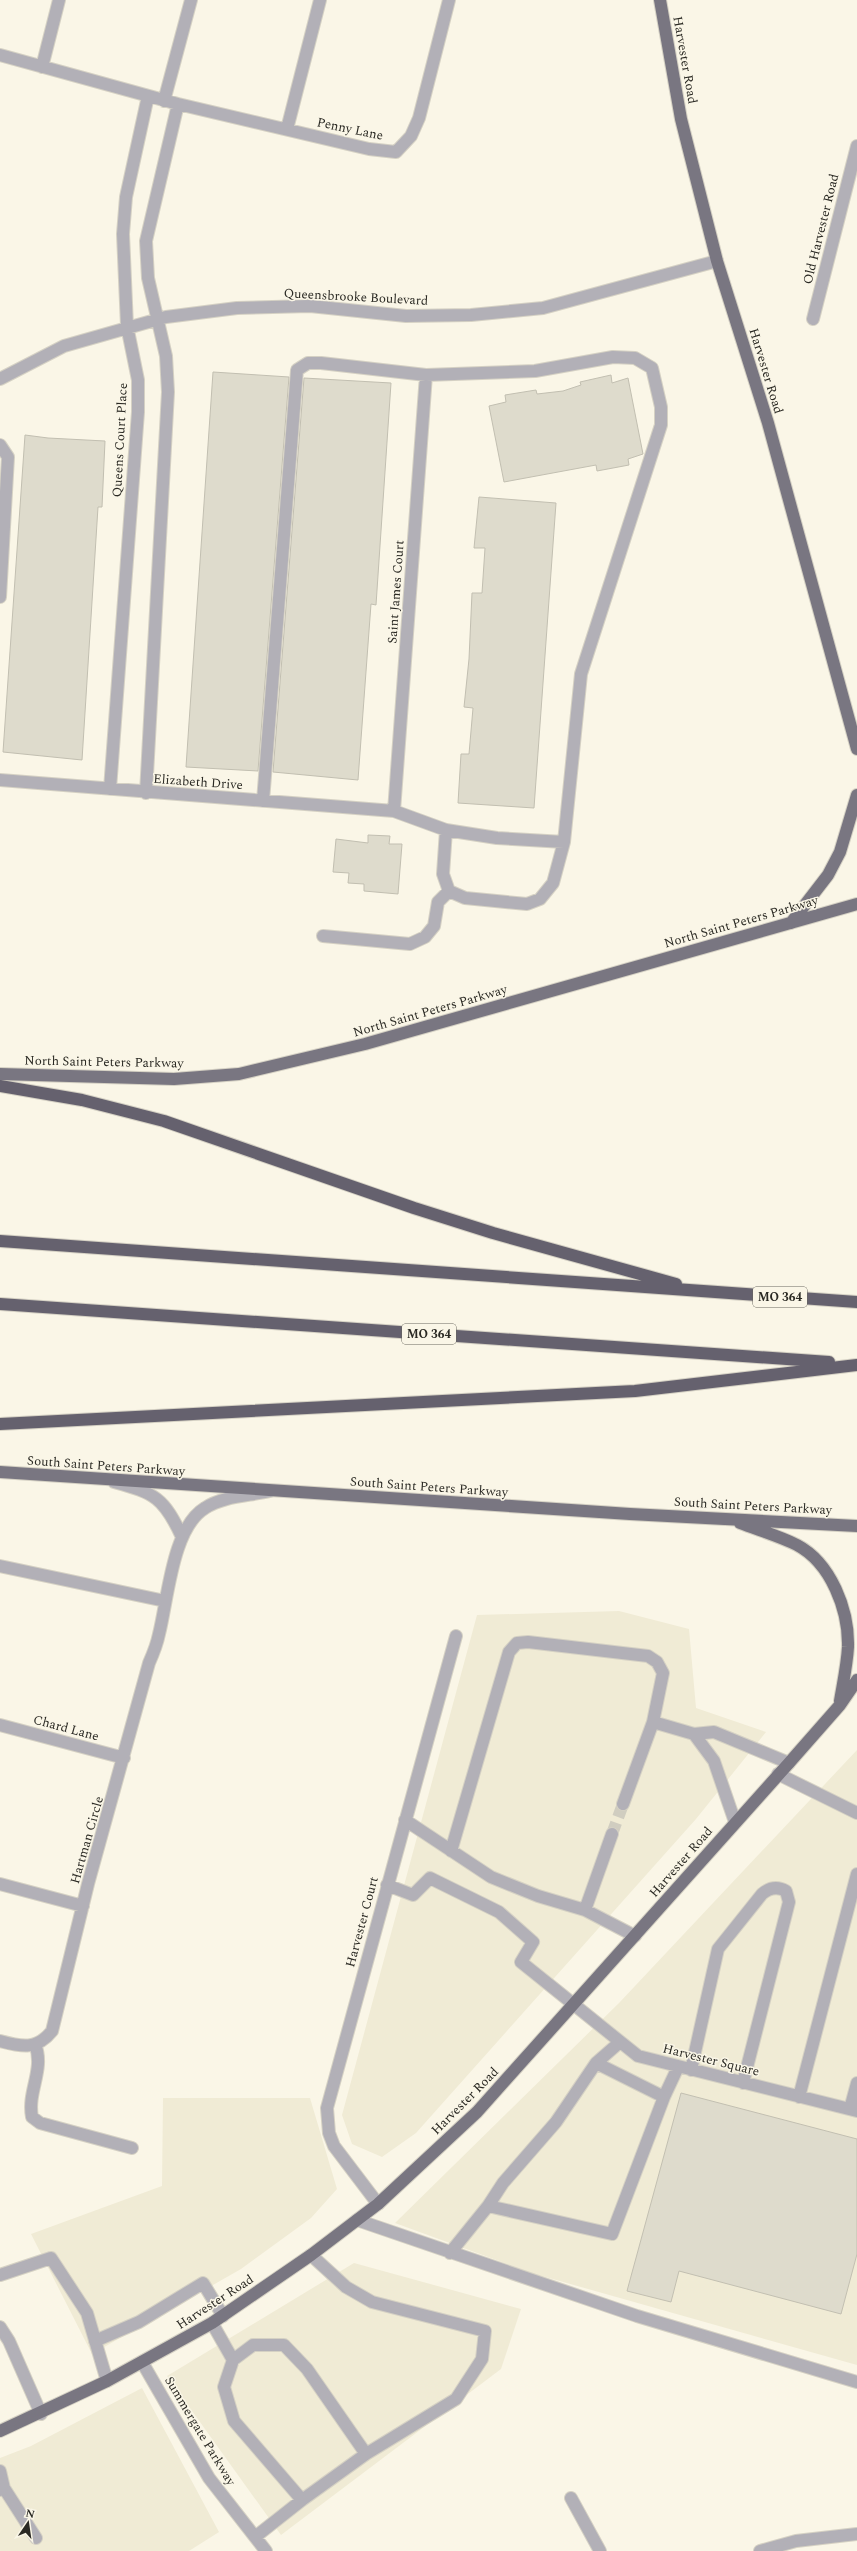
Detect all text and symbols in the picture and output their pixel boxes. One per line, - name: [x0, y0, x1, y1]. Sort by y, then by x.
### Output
- street label: Harvester Road: [667, 15, 703, 105]
- street label: Penny Lane: [315, 112, 385, 146]
- street label: Old Harvester Road: [798, 172, 844, 286]
- street label: Queensbrooke Boulevard: [283, 283, 429, 311]
- street label: Harvester Road: [743, 326, 789, 416]
- street label: Queens Court Place: [107, 382, 133, 498]
- street label: Saint James Court: [382, 539, 410, 645]
- street label: Elizabeth Drive: [152, 769, 244, 795]
- street label: North Saint Peters Parkway: [662, 890, 821, 954]
- street label: North Saint Peters Parkway: [351, 979, 510, 1043]
- street label: North Saint Peters Parkway: [24, 1051, 185, 1073]
- road number: MO 364: [753, 1287, 807, 1307]
- road number: MO 364: [402, 1324, 456, 1344]
- street label: South Saint Peters Parkway: [26, 1451, 186, 1482]
- street label: South Saint Peters Parkway: [349, 1472, 509, 1503]
- street label: South Saint Peters Parkway: [673, 1492, 833, 1520]
- street label: Chard Lane: [31, 1710, 101, 1746]
- street label: Hartman Circle: [65, 1794, 109, 1886]
- street label: Harvester Road: [644, 1822, 718, 1902]
- street label: Harvester Court: [340, 1874, 384, 1969]
- street label: Harvester Square: [661, 2038, 761, 2082]
- street label: Harvester Road: [427, 2063, 503, 2139]
- street label: Harvester Road: [172, 2269, 258, 2335]
- street label: Summergate Parkway: [159, 2372, 241, 2490]
- north arrow: [8, 2503, 48, 2543]
- text: N: [24, 2504, 36, 2523]

